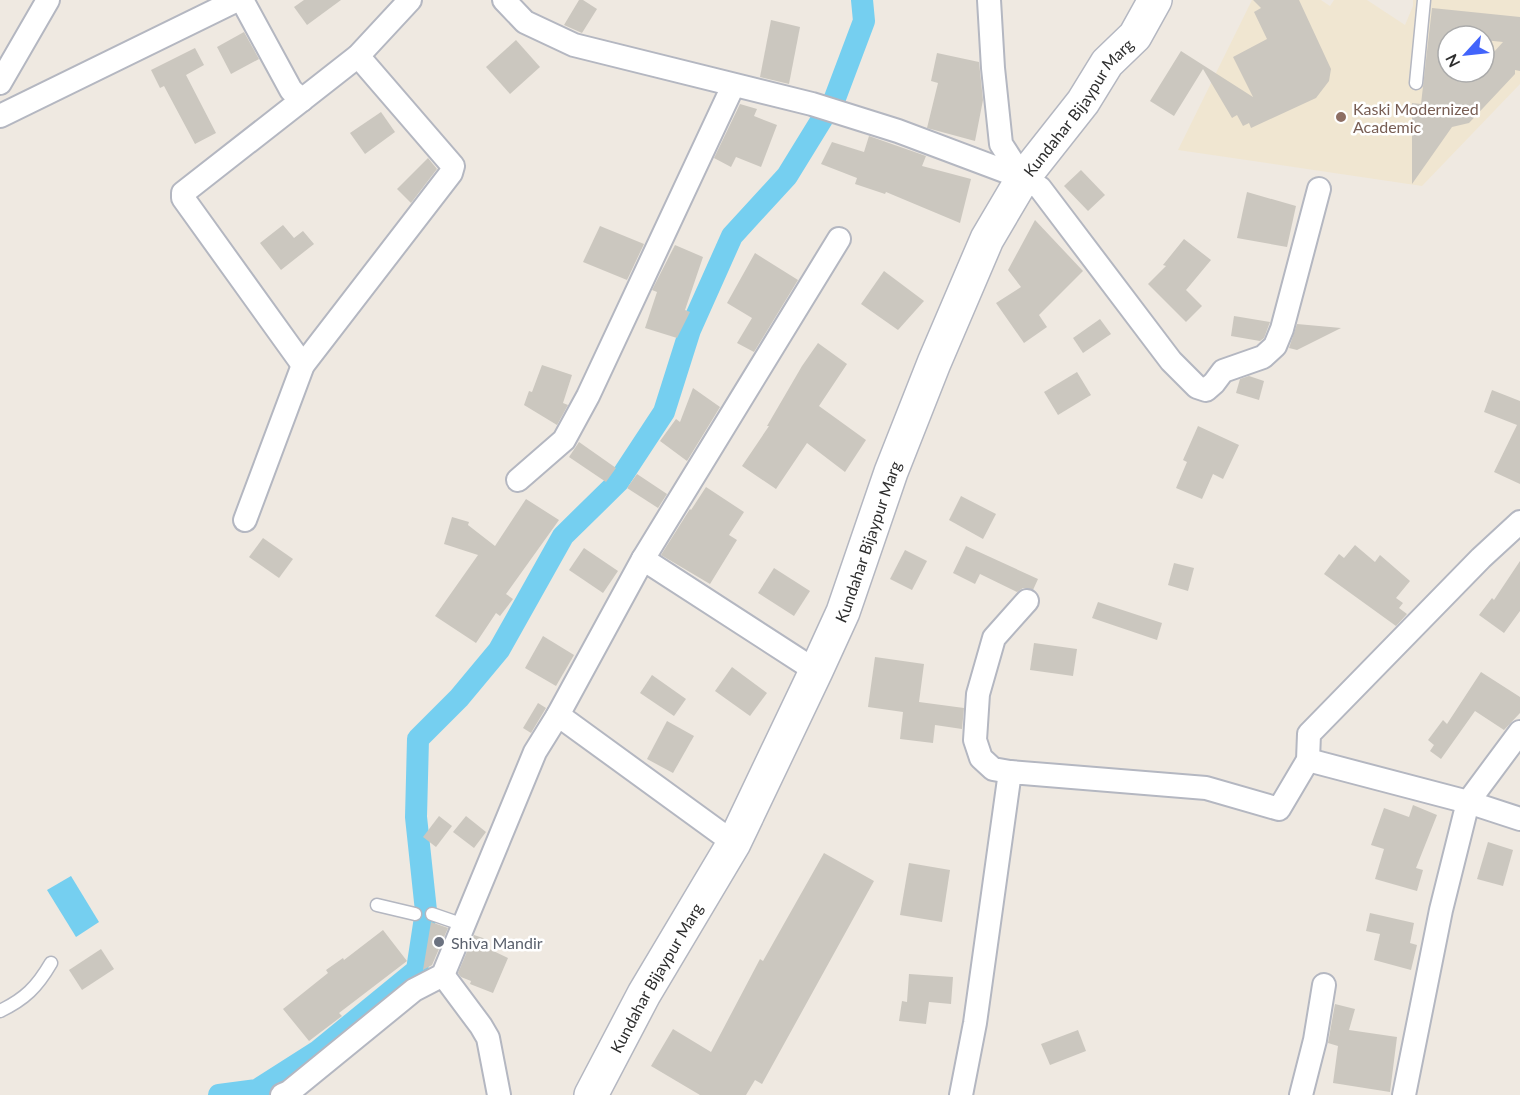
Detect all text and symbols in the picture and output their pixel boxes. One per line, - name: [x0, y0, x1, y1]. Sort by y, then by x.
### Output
- north arrow: [1436, 24, 1496, 84]
- street label: Kundahar Bijaypur Marg: [1019, 34, 1137, 180]
- text: N: [1441, 51, 1463, 71]
- place label: Kaski Modernized Academic: [1353, 99, 1479, 136]
- marker: Kaski Modernized Academic: [1334, 110, 1348, 124]
- street label: Kundahar Bijaypur Marg: [830, 458, 904, 625]
- street label: Kundahar Bijaypur Marg: [605, 899, 706, 1056]
- place label: Shiva Mandir: [451, 933, 543, 952]
- marker: Shiva Mandir: [432, 935, 446, 949]

